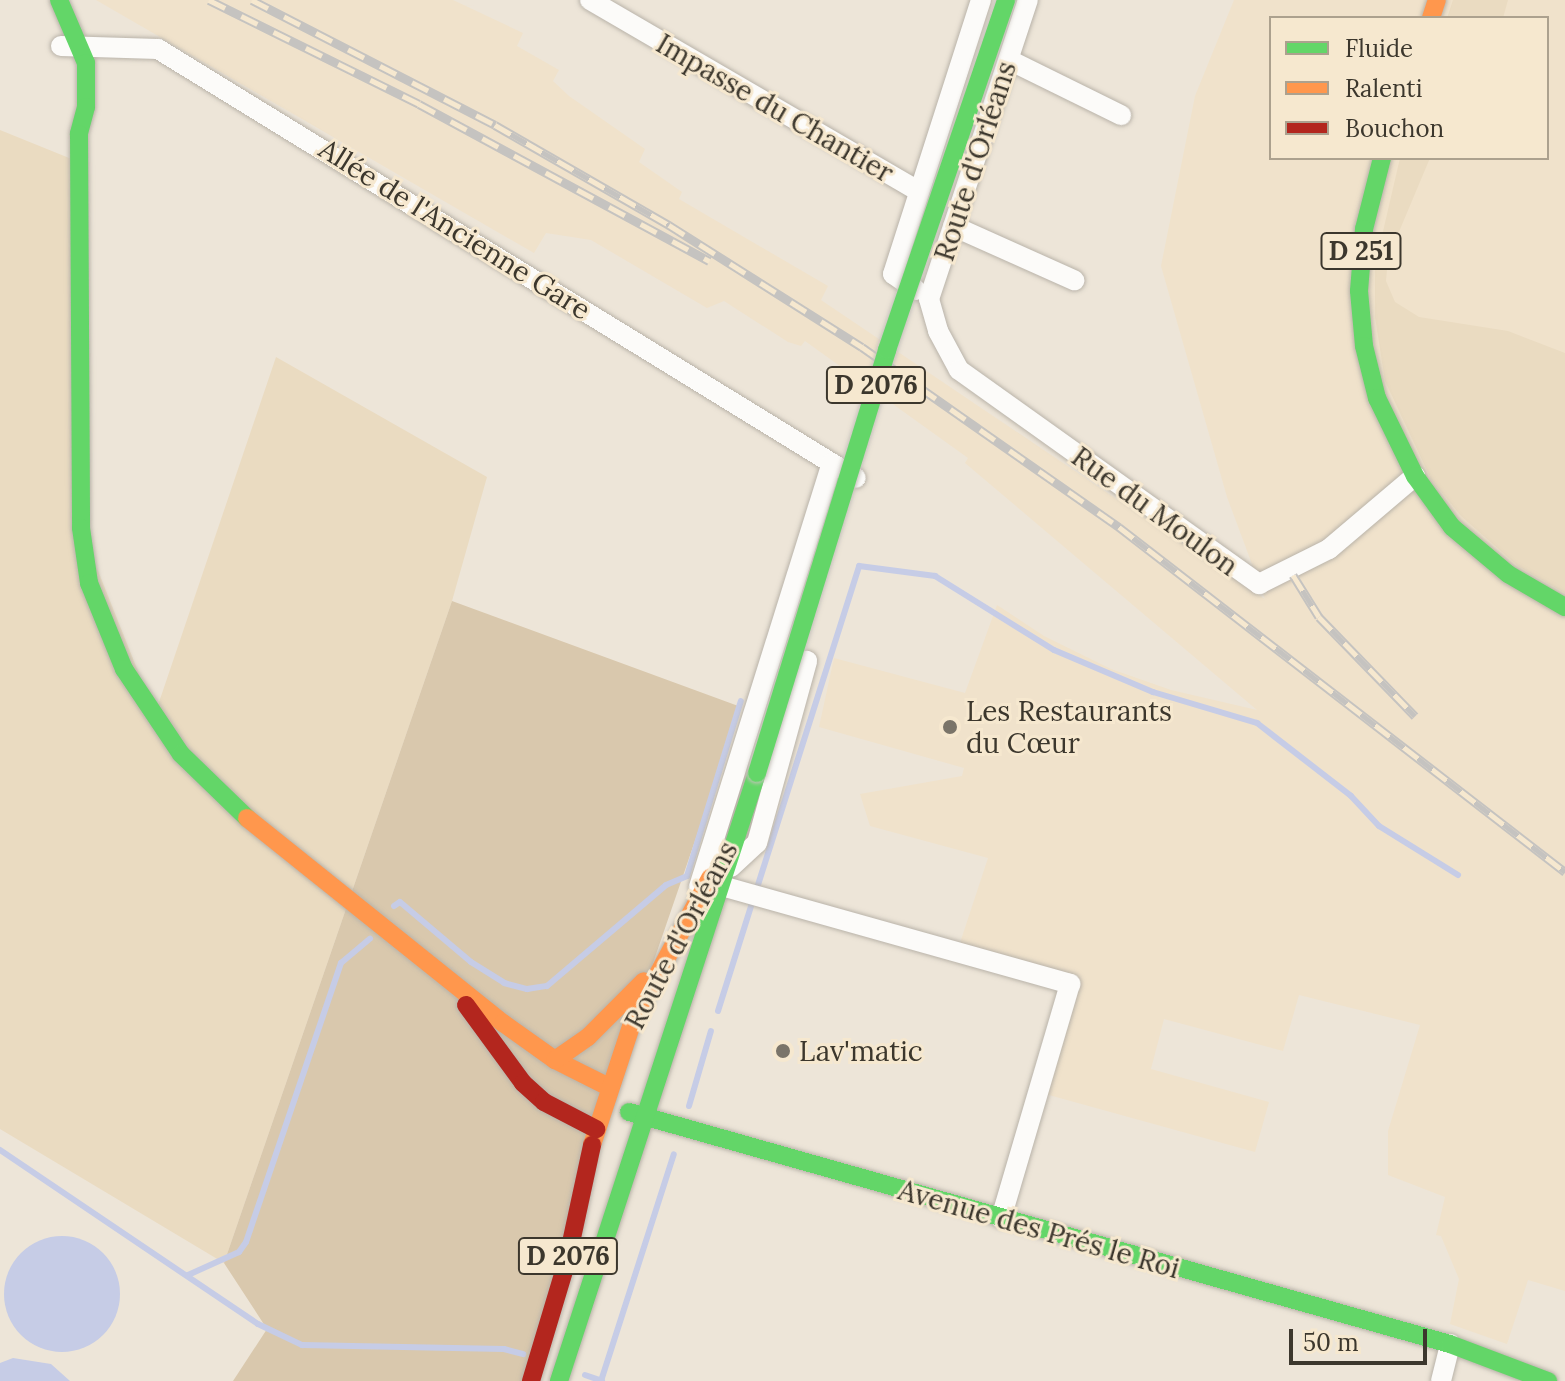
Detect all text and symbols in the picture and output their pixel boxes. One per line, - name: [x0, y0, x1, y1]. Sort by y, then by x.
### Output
- legend: [1269, 16, 1549, 160]
- street label: Impasse du Chantier: [650, 26, 900, 190]
- text: Fluide: [1345, 33, 1413, 64]
- street label: Route d'Orléans: [927, 57, 1023, 265]
- text: Ralenti: [1345, 73, 1422, 104]
- text: Bouchon: [1345, 113, 1444, 144]
- street label: Allée de l'Ancienne Gare: [313, 132, 597, 326]
- road number: D 251: [1319, 229, 1403, 273]
- road number: D 2076: [824, 363, 928, 407]
- street label: Rue du Moulon: [1065, 439, 1245, 583]
- place label: Les Restaurants du Cœur: [966, 694, 1172, 760]
- marker: Les Restaurants du Cœur: [941, 718, 959, 736]
- street label: Route d'Orléans: [617, 835, 745, 1035]
- place label: Lav'matic: [799, 1034, 923, 1068]
- marker: Lav'matic: [774, 1042, 792, 1060]
- street label: Avenue des Prés le Roi: [895, 1173, 1183, 1285]
- road number: D 2076: [516, 1234, 620, 1278]
- scale bar: [1293, 1313, 1431, 1363]
- text: 50 m: [1303, 1327, 1359, 1358]

